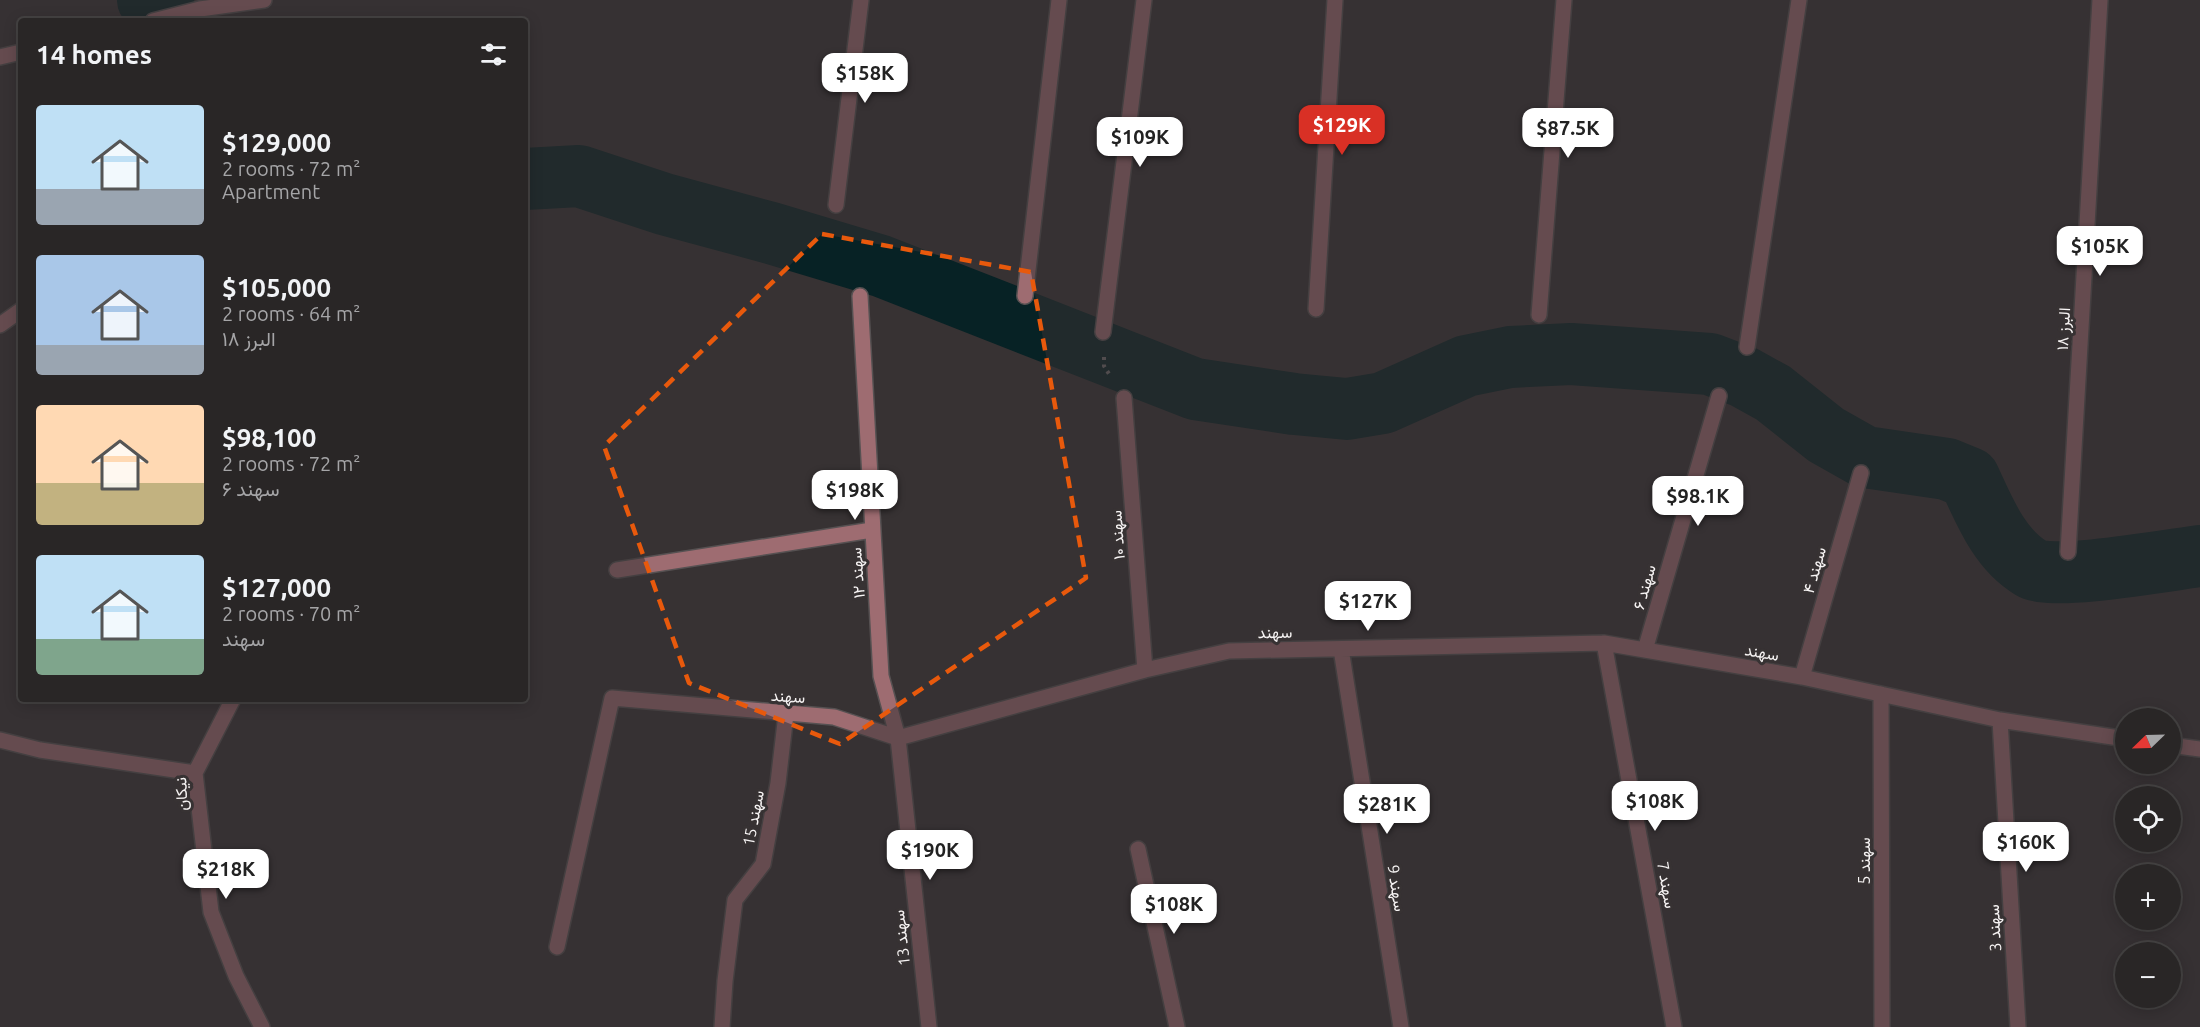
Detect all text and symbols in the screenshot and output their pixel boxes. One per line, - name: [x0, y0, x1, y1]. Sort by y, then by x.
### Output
- icon: filters: [477, 38, 510, 71]
- text: 14 homes: [36, 40, 152, 69]
- pin: $158K: [823, 53, 907, 104]
- text: $158K: [836, 61, 894, 84]
- pin: $129K: [1300, 105, 1384, 156]
- pin: $87.5K: [1519, 108, 1617, 159]
- text: $129K: [1313, 113, 1371, 136]
- text: $87.5K: [1536, 116, 1600, 139]
- pin: $109K: [1098, 117, 1182, 168]
- text: $109K: [1111, 125, 1169, 148]
- text: $129,000: [222, 128, 331, 157]
- icon: home: [84, 129, 156, 201]
- text: 2 rooms · 72 m²: [222, 157, 360, 180]
- text: Apartment: [222, 180, 320, 203]
- pin: $105K: [2058, 226, 2142, 277]
- text: $105K: [2071, 234, 2129, 257]
- text: $105,000: [222, 273, 331, 302]
- icon: home: [84, 279, 156, 351]
- text: 2 rooms · 64 m²: [222, 302, 360, 325]
- street label: البرز ۱۸: [2053, 307, 2075, 351]
- text: البرز ۱۸: [222, 327, 276, 350]
- text: $98,100: [222, 423, 316, 452]
- icon: home: [84, 429, 156, 501]
- text: 2 rooms · 72 m²: [222, 452, 360, 475]
- pin: $198K: [813, 470, 897, 521]
- pin: $98.1K: [1649, 476, 1747, 527]
- text: سهند ۶: [222, 477, 279, 500]
- text: $198K: [826, 478, 884, 501]
- text: $98.1K: [1666, 484, 1730, 507]
- street label: سهند ۱۰: [1106, 510, 1130, 560]
- street label: سهند ۴: [1799, 545, 1831, 596]
- street label: سهند ۱۲: [846, 547, 870, 599]
- street label: سهند ۶: [1629, 562, 1661, 612]
- text: $127,000: [222, 573, 331, 602]
- icon: home: [84, 579, 156, 651]
- pin: $127K: [1326, 581, 1410, 632]
- text: $127K: [1339, 589, 1397, 612]
- text: 2 rooms · 70 m²: [222, 602, 360, 625]
- street label: سهند: [1258, 623, 1292, 643]
- text: سهند: [222, 627, 265, 650]
- street label: سهند: [1743, 640, 1781, 666]
- street label: سهند: [770, 686, 806, 708]
- north arrow: [2115, 708, 2181, 774]
- map controls: [2115, 708, 2181, 1008]
- street label: نیکان: [171, 777, 192, 811]
- pin: $108K: [1613, 781, 1697, 832]
- pin: $281K: [1345, 784, 1429, 835]
- button: locate: [2115, 786, 2181, 852]
- street label: سهند 15: [739, 789, 769, 848]
- text: $108K: [1626, 789, 1684, 812]
- text: $281K: [1358, 792, 1416, 815]
- pin: $160K: [1984, 822, 2068, 873]
- pin: $190K: [888, 830, 972, 881]
- text: $160K: [1997, 830, 2055, 853]
- street label: سهند 5: [1855, 837, 1875, 885]
- text: $190K: [901, 838, 959, 861]
- pin: $218K: [184, 849, 268, 900]
- text: $218K: [197, 857, 255, 880]
- street label: سهند 7: [1652, 860, 1680, 910]
- street label: سهند 9: [1382, 863, 1410, 913]
- button: +: [2115, 864, 2181, 930]
- pin: $108K: [1132, 884, 1216, 935]
- text: $108K: [1145, 892, 1203, 915]
- street label: سهند 3: [1984, 904, 2006, 952]
- street label: سهند 13: [889, 909, 915, 967]
- button: −: [2115, 942, 2181, 1008]

